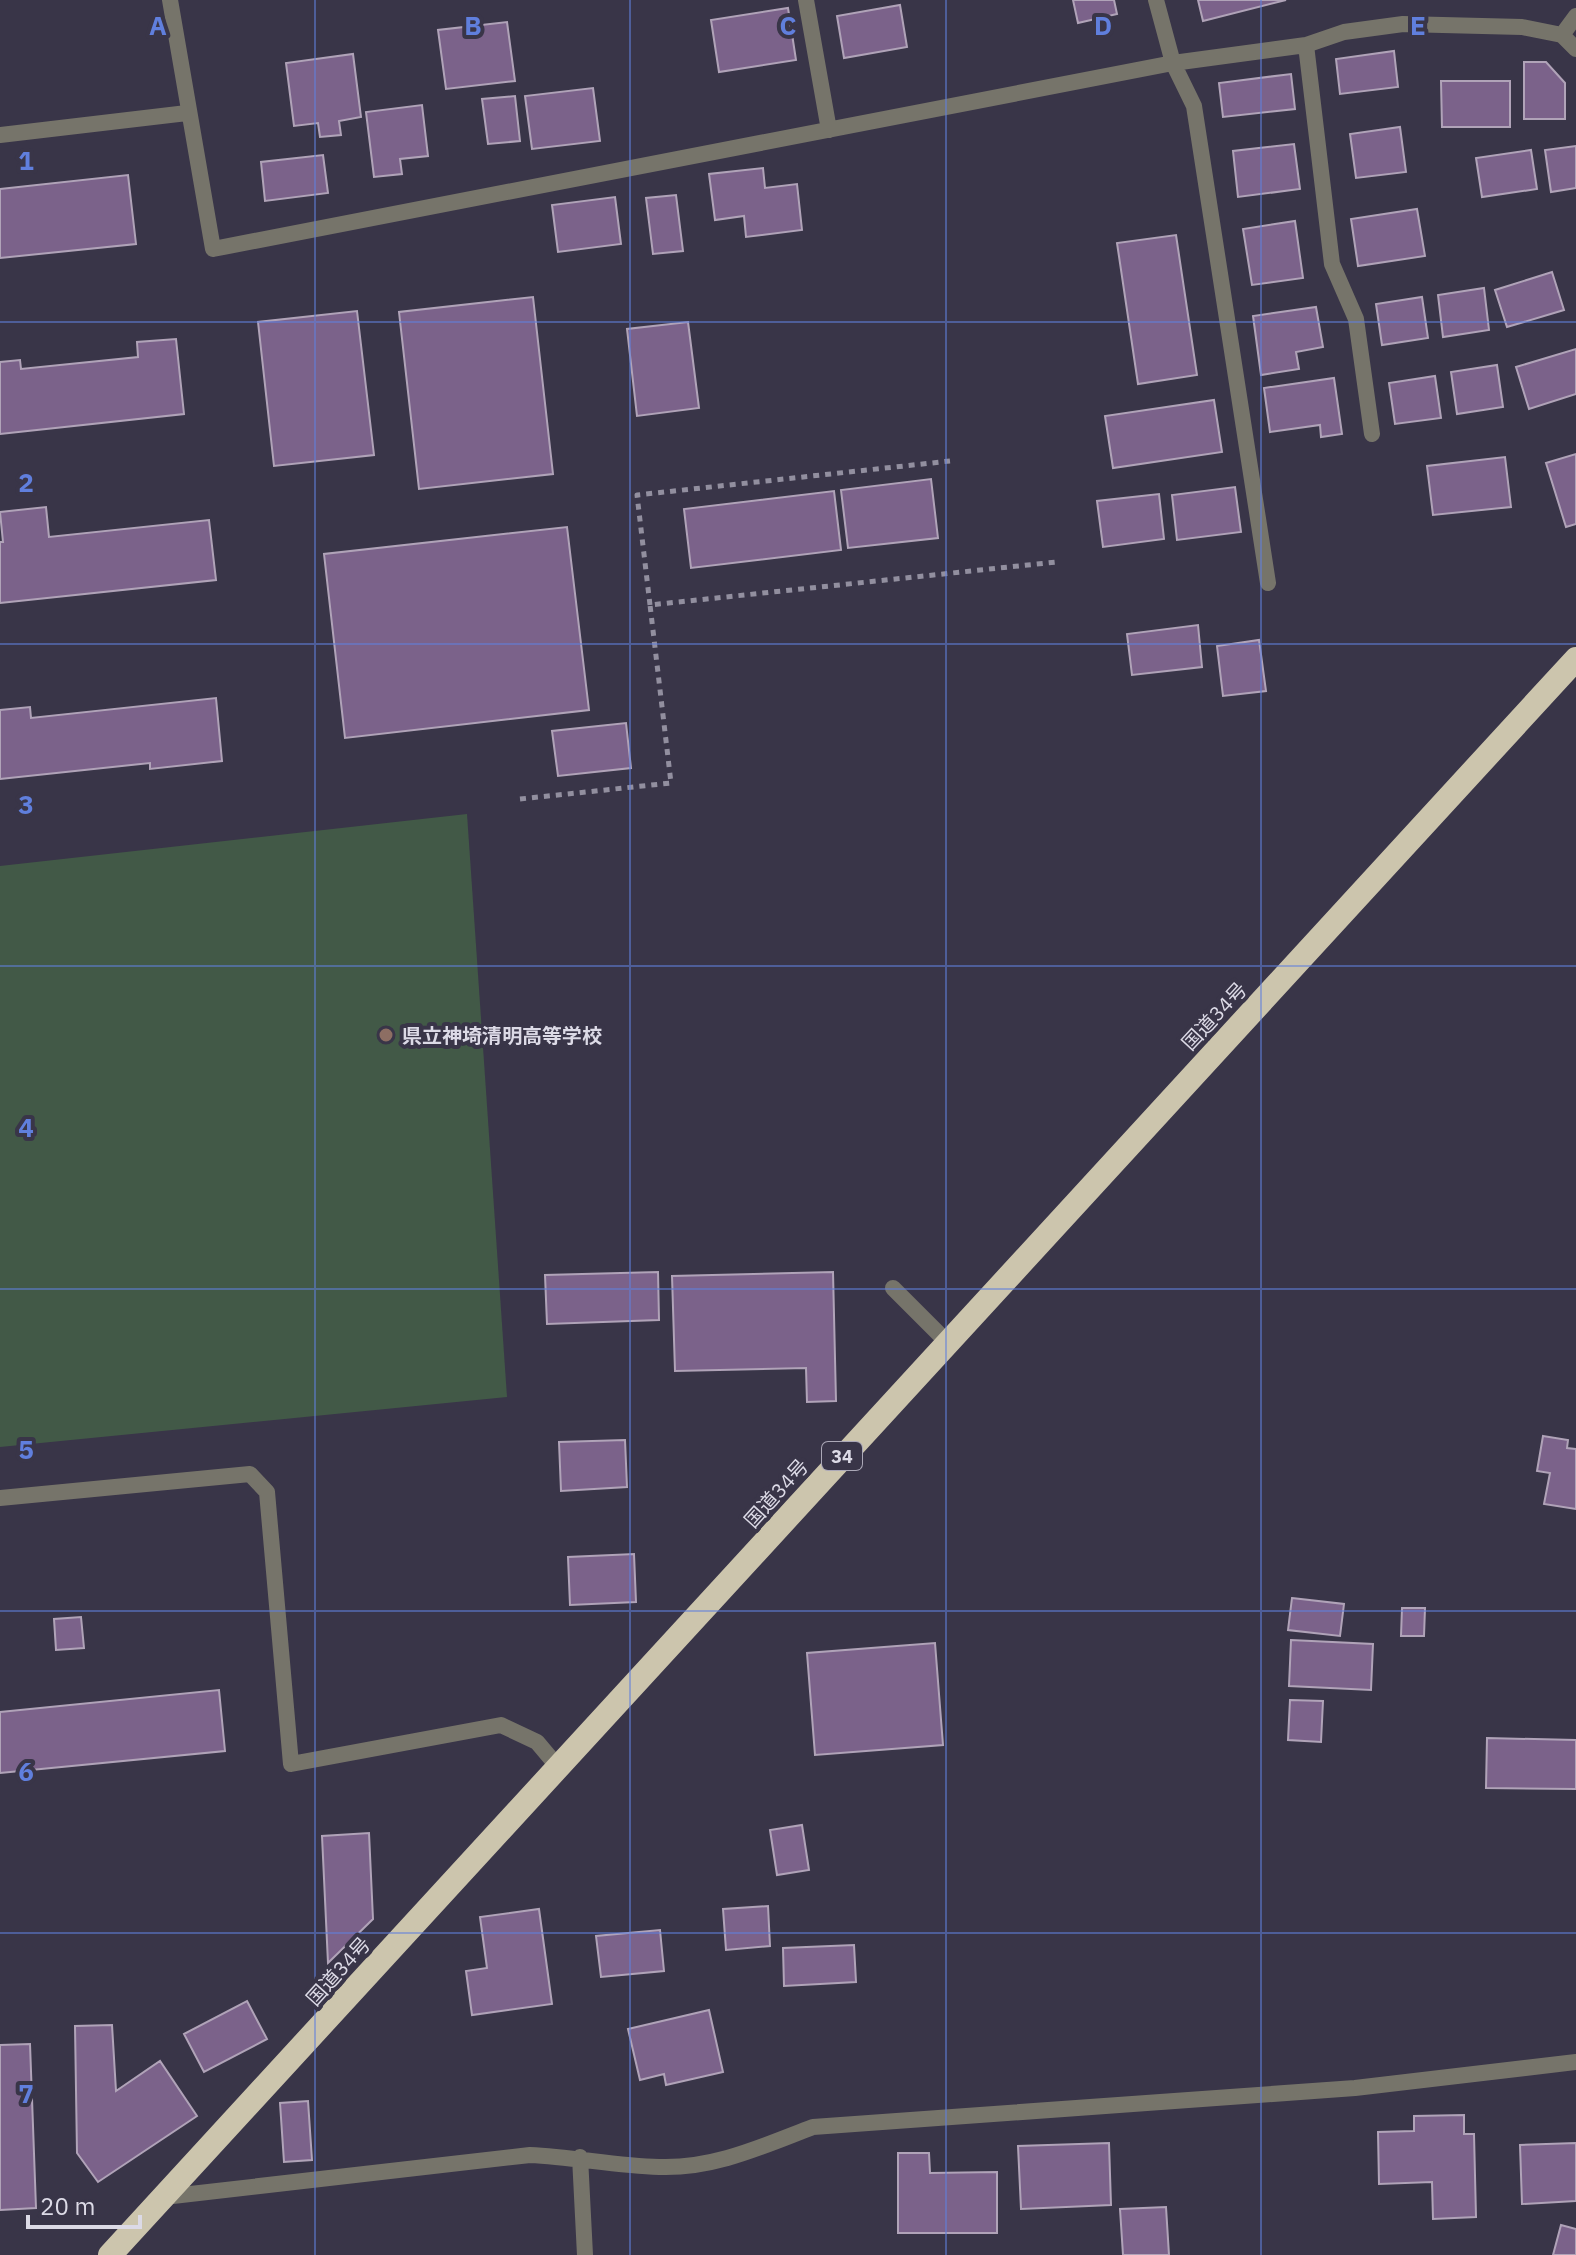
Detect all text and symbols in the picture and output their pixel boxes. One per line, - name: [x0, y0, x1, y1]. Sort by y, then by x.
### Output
- text: A: [149, 8, 167, 42]
- text: B: [464, 8, 482, 42]
- text: C: [780, 8, 797, 42]
- text: D: [1094, 8, 1112, 42]
- text: E: [1410, 8, 1426, 42]
- text: 1: [18, 143, 34, 177]
- text: 2: [18, 465, 34, 499]
- text: 3: [18, 787, 34, 821]
- street label: 国道34号: [1175, 976, 1253, 1056]
- place label: 県立神埼清明高等学校: [402, 1022, 602, 1049]
- marker: 県立神埼清明高等学校: [377, 1026, 395, 1044]
- text: 4: [18, 1110, 34, 1144]
- text: 5: [18, 1432, 34, 1466]
- road number: 34: [822, 1442, 862, 1470]
- street label: 国道34号: [738, 1453, 814, 1533]
- text: 6: [18, 1754, 34, 1788]
- street label: 国道34号: [300, 1931, 376, 2011]
- text: 7: [18, 2076, 34, 2110]
- scale bar: [28, 2179, 140, 2229]
- text: 20 m: [40, 2190, 95, 2222]

